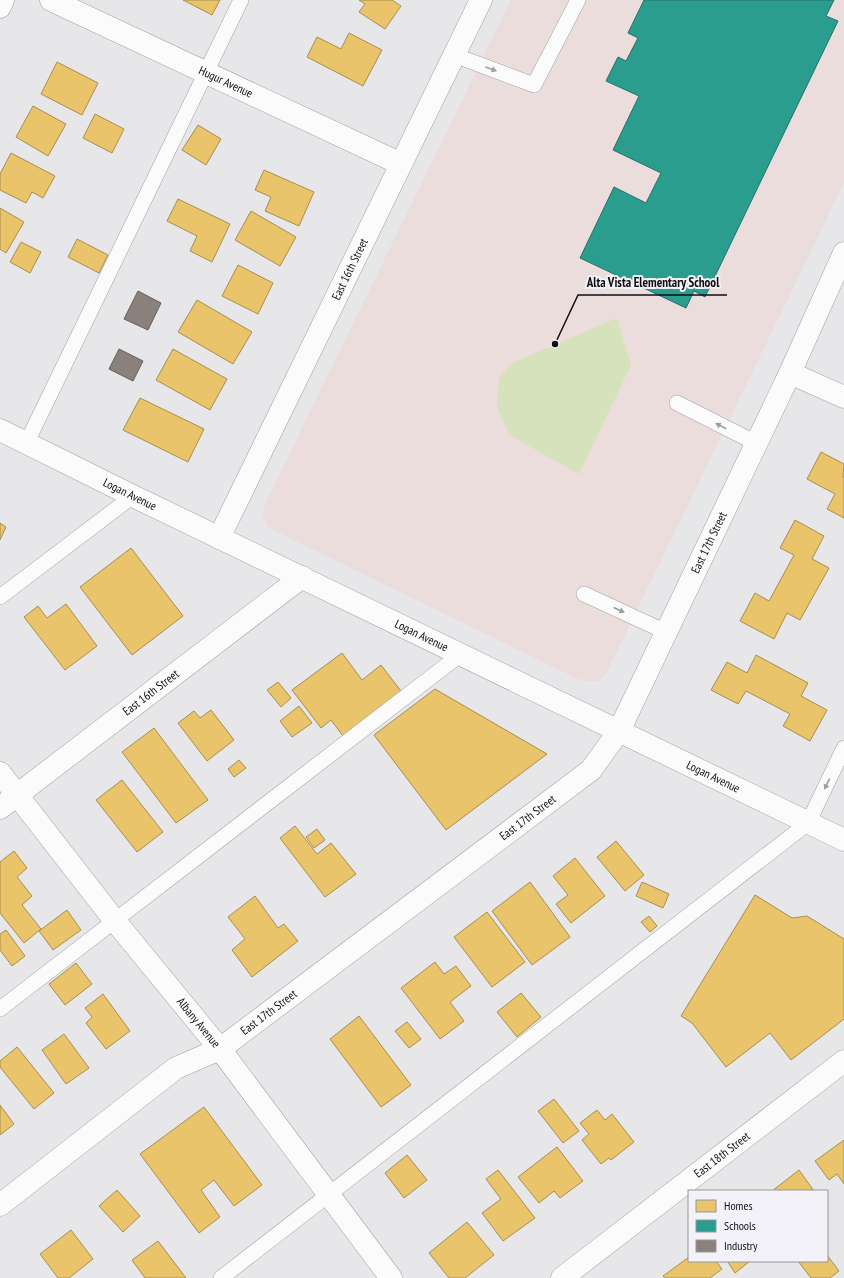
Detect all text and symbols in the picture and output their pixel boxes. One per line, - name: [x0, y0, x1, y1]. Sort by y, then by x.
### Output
- street label: Hugur Avenue: [197, 62, 255, 101]
- one-way arrow: [485, 66, 497, 72]
- street label: East 16th Street: [328, 235, 371, 302]
- callout: Alta Vista Elementary School: [578, 270, 727, 295]
- text: Alta Vista Elementary School: [586, 274, 720, 291]
- one-way arrow: [716, 422, 727, 429]
- street label: Logan Avenue: [101, 474, 159, 513]
- street label: East 17th Street: [687, 508, 730, 576]
- one-way arrow: [613, 607, 625, 613]
- street label: Logan Avenue: [393, 616, 451, 654]
- street label: East 16th Street: [120, 666, 182, 718]
- street label: Logan Avenue: [684, 757, 743, 796]
- one-way arrow: [824, 778, 830, 789]
- street label: East 17th Street: [496, 791, 559, 843]
- street label: East 17th Street: [237, 985, 300, 1038]
- street label: Albany Avenue: [174, 994, 224, 1051]
- street label: East 18th Street: [691, 1128, 753, 1181]
- legend: [688, 1190, 828, 1262]
- text: Homes: [724, 1198, 752, 1213]
- text: Schools: [724, 1218, 756, 1233]
- text: Industry: [724, 1238, 758, 1253]

